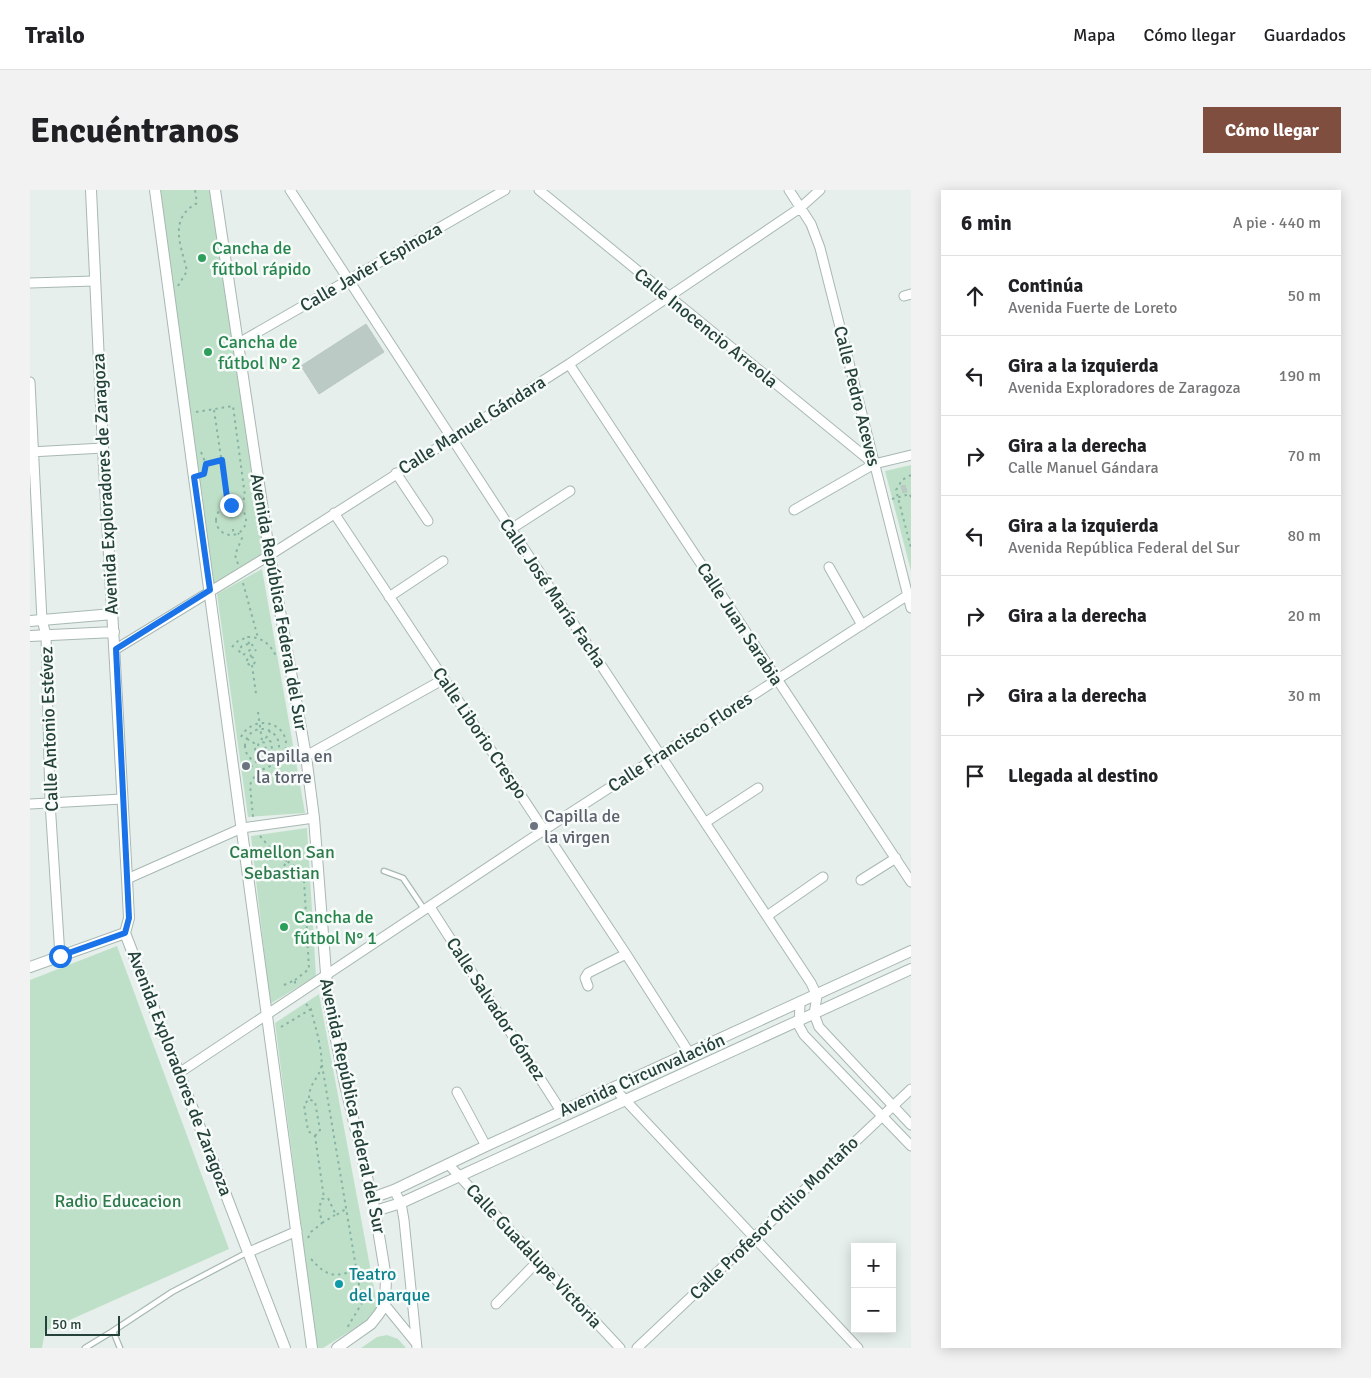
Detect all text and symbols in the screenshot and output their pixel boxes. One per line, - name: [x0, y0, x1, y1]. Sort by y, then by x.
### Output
- text: Trailo: [25, 20, 85, 50]
- text: Mapa: [1073, 24, 1115, 46]
- text: Cómo llegar: [1143, 24, 1236, 46]
- text: Guardados: [1264, 24, 1346, 46]
- button: Cómo llegar: [1203, 107, 1341, 153]
- text: Encuéntranos: [30, 109, 239, 152]
- text: 6 min: [961, 210, 1012, 236]
- text: A pie · 440 m: [1233, 213, 1321, 233]
- street label: Calle Javier Espinoza: [296, 217, 446, 317]
- place label: Cancha de fútbol rápido: [212, 237, 311, 280]
- marker: Cancha de fútbol rápido: [196, 252, 208, 264]
- street label: Calle Inocencio Arreola: [630, 263, 782, 393]
- text: Continúa: [1008, 274, 1083, 298]
- icon: ahead: [961, 282, 989, 310]
- text: 50 m: [1287, 286, 1321, 306]
- text: Avenida Fuerte de Loreto: [1008, 298, 1177, 318]
- street label: Calle Pedro Aceves: [829, 324, 885, 469]
- place label: Cancha de fútbol N° 2: [218, 331, 301, 374]
- marker: Cancha de fútbol N° 2: [202, 346, 214, 358]
- street label: Avenida Exploradores de Zaragoza: [87, 353, 123, 615]
- text: Gira a la izquierda: [1008, 354, 1158, 378]
- icon: left: [961, 362, 989, 390]
- text: 190 m: [1279, 366, 1321, 386]
- street label: Calle Manuel Gándara: [394, 371, 550, 479]
- text: Avenida Exploradores de Zaragoza: [1008, 378, 1241, 398]
- text: Gira a la derecha: [1008, 434, 1147, 458]
- icon: right: [961, 442, 989, 470]
- text: 70 m: [1287, 446, 1321, 466]
- text: Calle Manuel Gándara: [1008, 458, 1159, 478]
- street label: Avenida República Federal del Sur: [246, 472, 313, 733]
- route end: [220, 494, 243, 517]
- street label: Calle José María Facha: [495, 514, 611, 672]
- text: Gira a la izquierda: [1008, 514, 1158, 538]
- icon: left: [961, 522, 989, 550]
- text: 80 m: [1287, 526, 1321, 546]
- text: Avenida República Federal del Sur: [1008, 538, 1240, 558]
- street label: Calle Juan Sarabia: [692, 558, 788, 690]
- icon: right: [961, 602, 989, 630]
- text: Gira a la derecha: [1008, 604, 1147, 628]
- text: 20 m: [1287, 606, 1321, 626]
- street label: Calle Antonio Estévez: [35, 646, 63, 812]
- street label: Calle Liborio Crespo: [428, 663, 532, 803]
- icon: right: [961, 682, 989, 710]
- text: Gira a la derecha: [1008, 684, 1147, 708]
- text: 30 m: [1287, 686, 1321, 706]
- street label: Calle Francisco Flores: [604, 687, 756, 797]
- place label: Capilla en la torre: [256, 745, 333, 788]
- marker: Capilla en la torre: [240, 760, 252, 772]
- icon: arrive: [961, 762, 989, 790]
- text: Llegada al destino: [1008, 764, 1158, 788]
- place label: Capilla de la virgen: [544, 805, 620, 848]
- marker: Capilla de la virgen: [528, 820, 540, 832]
- park label: Camellon San Sebastian: [229, 841, 335, 884]
- place label: Cancha de fútbol N° 1: [294, 906, 377, 949]
- marker: Cancha de fútbol N° 1: [278, 921, 290, 933]
- street label: Calle Salvador Gómez: [441, 933, 551, 1085]
- route start: [49, 945, 72, 968]
- street label: Avenida Exploradores de Zaragoza: [123, 947, 237, 1199]
- street label: Avenida República Federal del Sur: [315, 976, 391, 1236]
- street label: Avenida Circunvalación: [556, 1028, 728, 1122]
- street label: Calle Profesor Otilio Montaño: [685, 1132, 863, 1304]
- street label: Calle Guadalupe Victoria: [461, 1179, 607, 1333]
- park label: Radio Educacion: [54, 1190, 182, 1212]
- map controls: [851, 1243, 896, 1333]
- button: +: [851, 1243, 896, 1288]
- place label: Teatro del parque: [349, 1263, 430, 1306]
- marker: Teatro del parque: [333, 1278, 345, 1290]
- button: −: [851, 1288, 896, 1333]
- scale bar: [45, 1313, 120, 1336]
- text: 50 m: [52, 1316, 81, 1333]

